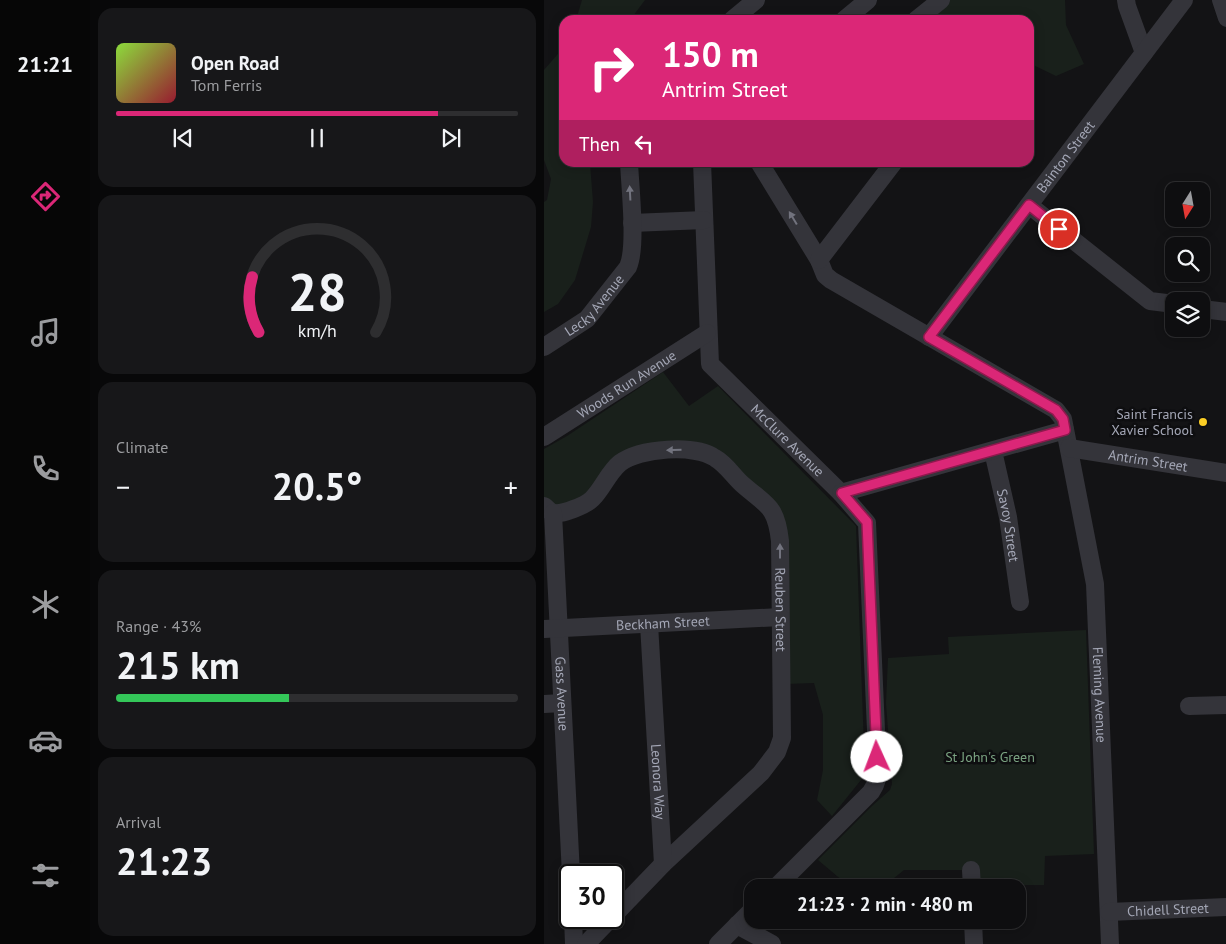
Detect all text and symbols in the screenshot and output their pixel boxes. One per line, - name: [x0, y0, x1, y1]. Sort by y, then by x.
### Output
- text: 150 m: [662, 31, 759, 77]
- icon: right: [579, 35, 644, 100]
- text: 21:21: [17, 50, 73, 78]
- text: Open Road: [191, 51, 279, 75]
- text: Tom Ferris: [191, 75, 262, 95]
- text: Antrim Street: [662, 75, 788, 103]
- street label: Bainton Street: [1032, 117, 1099, 196]
- icon: previous: [169, 124, 197, 152]
- icon: pause: [303, 124, 331, 152]
- icon: next: [437, 124, 465, 152]
- icon: left: [630, 130, 658, 158]
- text: Then: [579, 132, 620, 156]
- icon: directions: [28, 179, 63, 214]
- north arrow: [1165, 182, 1210, 228]
- map controls: [1165, 182, 1210, 337]
- one-way arrow: [626, 185, 634, 201]
- pin: [1038, 208, 1080, 250]
- one-way arrow: [789, 212, 798, 225]
- icon: arrive: [1045, 215, 1073, 243]
- button: search: [1165, 237, 1210, 282]
- text: 28: [288, 258, 346, 325]
- street label: Lecky Avenue: [561, 271, 628, 340]
- button: layers: [1165, 292, 1210, 337]
- icon: music: [28, 315, 63, 350]
- text: km/h: [297, 319, 337, 342]
- street label: Woods Run Avenue: [574, 346, 679, 422]
- street label: McClure Avenue: [747, 400, 828, 480]
- place label: Saint Francis Xavier School: [1111, 405, 1193, 439]
- marker: Saint Francis Xavier School: [1197, 416, 1209, 428]
- text: Climate: [116, 437, 168, 457]
- street label: Antrim Street: [1107, 445, 1189, 476]
- one-way arrow: [665, 446, 681, 454]
- icon: phone: [28, 451, 63, 486]
- text: 20.5°: [272, 461, 362, 510]
- text: −: [116, 468, 130, 505]
- text: +: [504, 468, 518, 505]
- street label: Savoy Street: [993, 487, 1023, 563]
- one-way arrow: [776, 542, 784, 558]
- street label: Reuben Street: [771, 567, 790, 652]
- icon: climate: [28, 587, 63, 622]
- street label: Beckham Street: [616, 612, 710, 634]
- text: Range · 43%: [116, 616, 201, 636]
- text: 215 km: [116, 640, 240, 689]
- street label: Fleming Avenue: [1089, 646, 1111, 743]
- street label: Gass Avenue: [551, 656, 573, 731]
- icon: car: [28, 723, 63, 758]
- position arrow: [850, 730, 902, 782]
- street label: Leonora Way: [647, 743, 669, 821]
- park label: St John's Green: [945, 748, 1035, 766]
- text: Arrival: [116, 812, 161, 832]
- text: 21:23: [116, 836, 212, 885]
- icon: filters: [28, 858, 63, 893]
- speed limit sign: 30: [559, 864, 624, 929]
- text: 21:23 · 2 min · 480 m: [797, 892, 973, 916]
- street label: Chidell Street: [1127, 899, 1209, 920]

